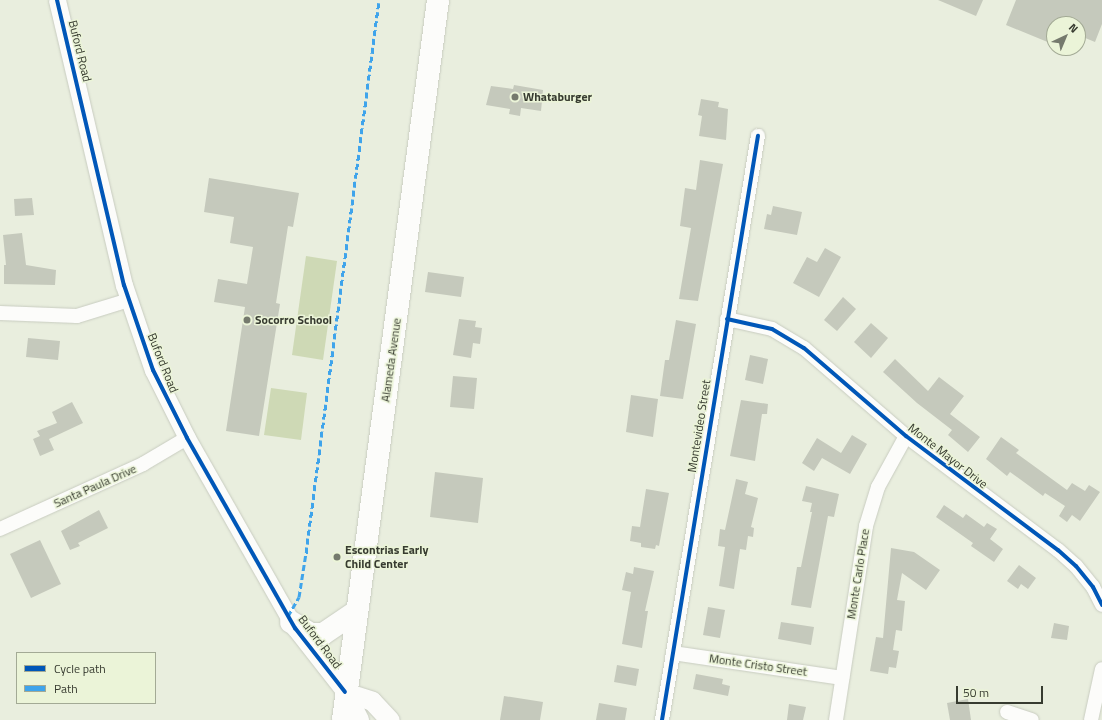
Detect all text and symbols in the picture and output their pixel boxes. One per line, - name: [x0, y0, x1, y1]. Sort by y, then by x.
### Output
- north arrow: [1046, 16, 1086, 56]
- street label: Buford Road: [65, 19, 95, 83]
- text: N: [1065, 20, 1082, 36]
- place label: Whataburger: [523, 90, 592, 104]
- marker: Whataburger: [510, 92, 520, 102]
- place label: Socorro School: [255, 313, 332, 327]
- marker: Socorro School: [242, 315, 252, 325]
- street label: Alameda Avenue: [378, 317, 404, 403]
- street label: Buford Road: [145, 331, 181, 395]
- street label: Montevideo Street: [685, 379, 713, 473]
- street label: Monte Mayor Drive: [905, 421, 991, 491]
- street label: Santa Paula Drive: [51, 461, 139, 511]
- street label: Monte Carlo Place: [844, 528, 872, 620]
- place label: Escontrias Early Child Center: [345, 543, 428, 571]
- marker: Escontrias Early Child Center: [332, 552, 342, 562]
- street label: Buford Road: [295, 613, 345, 671]
- street label: Monte Cristo Street: [708, 651, 808, 679]
- legend: [16, 652, 156, 704]
- text: Cycle path: [54, 659, 106, 678]
- scale bar: [958, 678, 1045, 704]
- text: Path: [54, 679, 78, 698]
- text: 50 m: [963, 683, 989, 702]

